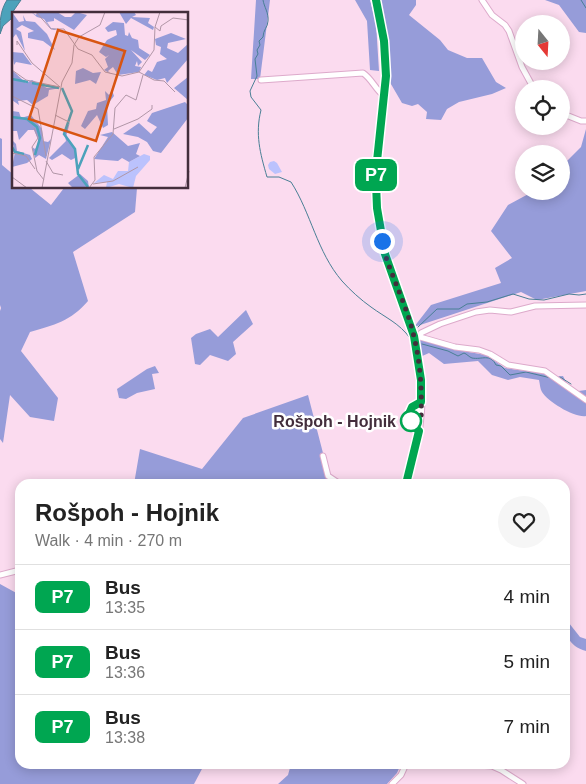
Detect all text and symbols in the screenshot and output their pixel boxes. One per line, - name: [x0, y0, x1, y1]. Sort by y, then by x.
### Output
- inset map: [12, 12, 189, 189]
- north arrow: [515, 15, 570, 70]
- map controls: [515, 15, 570, 200]
- button: locate: [515, 80, 570, 135]
- button: layers: [515, 145, 570, 200]
- line badge: P7: [354, 159, 398, 191]
- text: P7: [365, 165, 387, 185]
- your location: [370, 229, 395, 254]
- marker: Rošpoh - Hojnik: [400, 410, 422, 432]
- place label: Rošpoh - Hojnik: [273, 413, 396, 430]
- button: heart: [498, 496, 550, 548]
- text: Rošpoh - Hojnik: [35, 499, 219, 526]
- text: Walk · 4 min · 270 m: [35, 532, 182, 549]
- text: Bus: [105, 577, 141, 598]
- text: 4 min: [504, 586, 550, 607]
- text: P7: [51, 587, 74, 607]
- text: 13:35: [105, 599, 145, 616]
- text: Bus: [105, 642, 141, 663]
- text: 5 min: [504, 651, 550, 672]
- text: P7: [51, 652, 74, 672]
- text: 13:36: [105, 664, 145, 681]
- text: Bus: [105, 707, 141, 728]
- text: 7 min: [504, 716, 550, 737]
- text: P7: [51, 717, 74, 737]
- text: 13:38: [105, 729, 145, 746]

